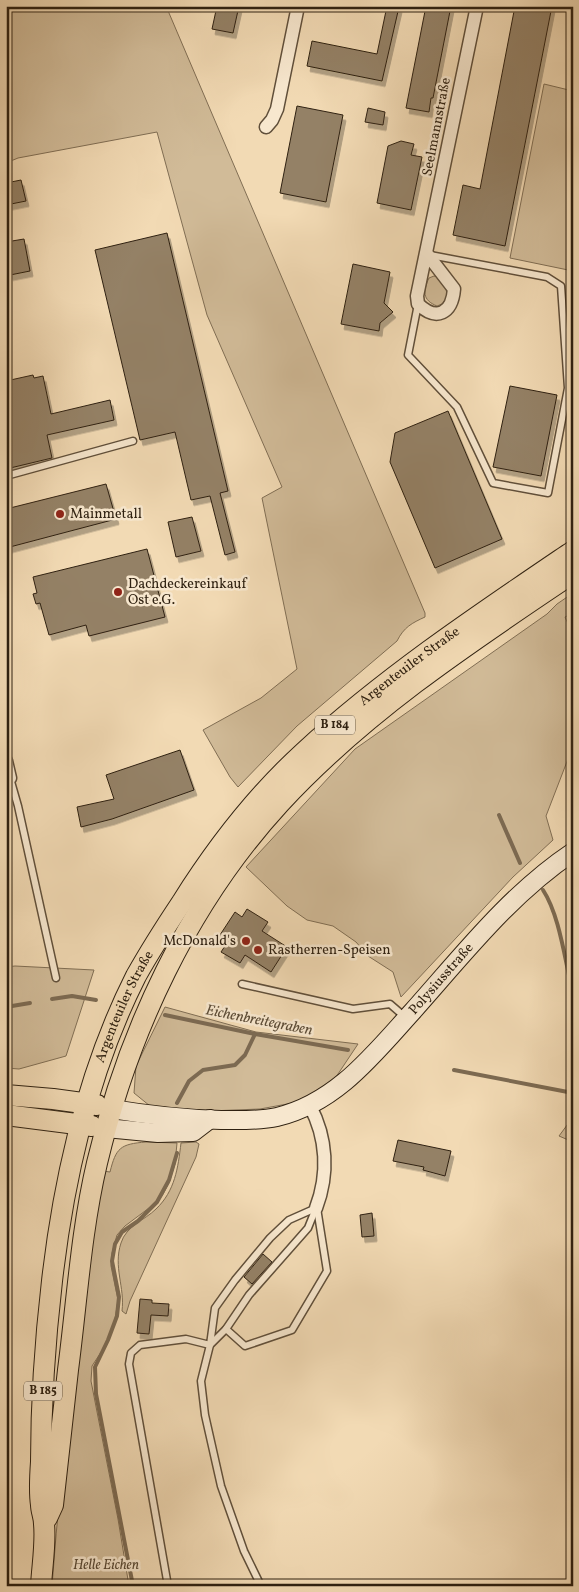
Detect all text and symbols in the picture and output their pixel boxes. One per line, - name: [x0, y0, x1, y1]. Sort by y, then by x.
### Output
- street label: Seelmannstraße: [418, 76, 456, 178]
- place label: Mainmetall: [70, 505, 142, 524]
- marker: Mainmetall: [54, 508, 66, 520]
- place label: Dachdeckereinkauf Ost e.G.: [128, 575, 248, 610]
- marker: Dachdeckereinkauf Ost e.G.: [112, 586, 124, 598]
- street label: Argenteuiler Straße: [355, 622, 464, 710]
- road number: B 184: [315, 716, 355, 734]
- place label: McDonald's: [163, 932, 236, 951]
- marker: McDonald's: [240, 935, 252, 947]
- street label: Polysiusstraße: [404, 938, 478, 1019]
- place label: Rastherren-Speisen: [268, 941, 391, 960]
- marker: Rastherren-Speisen: [252, 944, 264, 956]
- street label: Argenteuiler Straße: [91, 947, 158, 1065]
- water label: Eichenbreitegraben: [204, 1000, 315, 1042]
- road number: B 185: [24, 1382, 62, 1400]
- park label: Helle Eichen: [73, 1556, 139, 1575]

